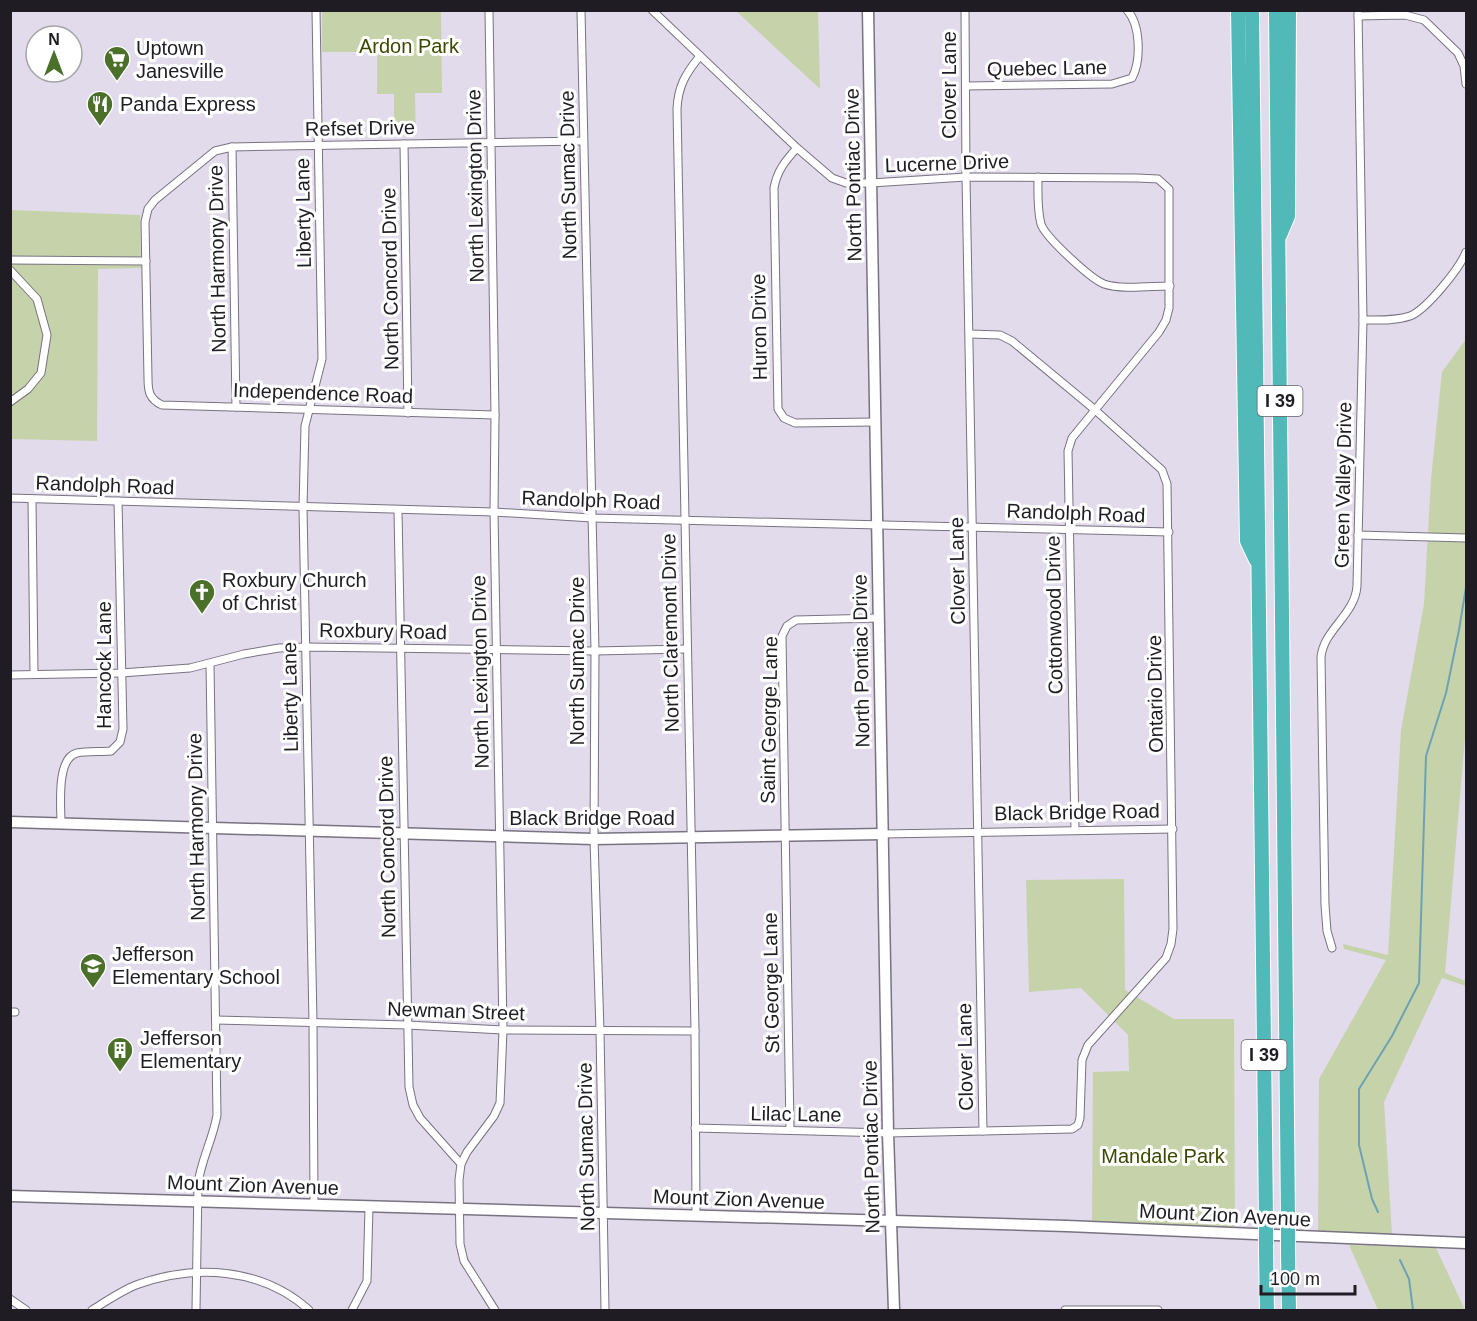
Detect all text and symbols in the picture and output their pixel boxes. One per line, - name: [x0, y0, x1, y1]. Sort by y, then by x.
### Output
- north arrow: [24, 24, 84, 84]
- text: N: [48, 31, 60, 48]
- street label: Clover Lane: [938, 31, 960, 139]
- park label: Ardon Park: [359, 35, 460, 57]
- place label: Uptown Janesville: [136, 37, 224, 82]
- supermarket icon: Uptown Janesville: [102, 44, 132, 82]
- street label: Quebec Lane: [987, 56, 1107, 80]
- street label: North Pontiac Drive: [840, 88, 866, 262]
- restaurant icon: Panda Express: [85, 89, 115, 127]
- street label: North Lexington Drive: [462, 89, 488, 283]
- street label: North Sumac Drive: [556, 90, 580, 260]
- place label: Panda Express: [120, 93, 256, 115]
- street label: Refset Drive: [305, 116, 415, 140]
- street label: Lucerne Drive: [884, 150, 1010, 176]
- street label: Liberty Lane: [291, 158, 315, 268]
- street label: North Harmony Drive: [204, 165, 230, 353]
- street label: North Concord Drive: [377, 188, 403, 370]
- street label: Huron Drive: [747, 273, 771, 381]
- street label: Independence Road: [233, 379, 413, 407]
- road number: I 39: [1258, 386, 1302, 416]
- street label: Green Valley Drive: [1331, 402, 1355, 568]
- street label: Randolph Road: [35, 472, 175, 498]
- street label: Randolph Road: [521, 487, 661, 513]
- street label: Randolph Road: [1006, 500, 1146, 526]
- street label: Clover Lane: [945, 517, 969, 625]
- street label: North Claremont Drive: [657, 533, 683, 733]
- street label: Cottonwood Drive: [1042, 535, 1066, 695]
- place label: Roxbury Church of Christ: [222, 569, 367, 614]
- street label: North Pontiac Drive: [848, 574, 874, 748]
- street label: North Lexington Drive: [467, 575, 493, 769]
- church icon: Roxbury Church of Christ: [187, 577, 217, 615]
- street label: North Sumac Drive: [566, 577, 588, 745]
- street label: Hancock Lane: [93, 601, 115, 729]
- street label: Roxbury Road: [319, 619, 447, 643]
- street label: Ontario Drive: [1143, 635, 1167, 753]
- street label: Saint George Lane: [757, 636, 781, 804]
- street label: Liberty Lane: [278, 642, 302, 752]
- street label: North Harmony Drive: [183, 733, 209, 921]
- street label: North Concord Drive: [374, 756, 400, 938]
- street label: Black Bridge Road: [994, 800, 1160, 824]
- street label: Black Bridge Road: [509, 807, 675, 829]
- street label: St George Lane: [759, 912, 783, 1054]
- place label: Jefferson Elementary School: [112, 943, 280, 988]
- school or university icon: Jefferson Elementary School: [78, 951, 108, 989]
- street label: Newman Street: [387, 998, 526, 1024]
- street label: Clover Lane: [953, 1003, 977, 1111]
- place label: Jefferson Elementary: [140, 1027, 241, 1072]
- building icon: Jefferson Elementary: [105, 1035, 135, 1073]
- road number: I 39: [1242, 1040, 1286, 1070]
- street label: North Pontiac Drive: [858, 1060, 884, 1234]
- street label: North Sumac Drive: [574, 1062, 598, 1232]
- street label: Lilac Lane: [750, 1102, 842, 1126]
- park label: Mandale Park: [1101, 1145, 1226, 1167]
- street label: Mount Zion Avenue: [167, 1171, 339, 1199]
- street label: Mount Zion Avenue: [653, 1185, 825, 1213]
- street label: Mount Zion Avenue: [1139, 1200, 1311, 1230]
- scale bar: [1261, 1258, 1356, 1296]
- text: 100 m: [1270, 1269, 1320, 1289]

